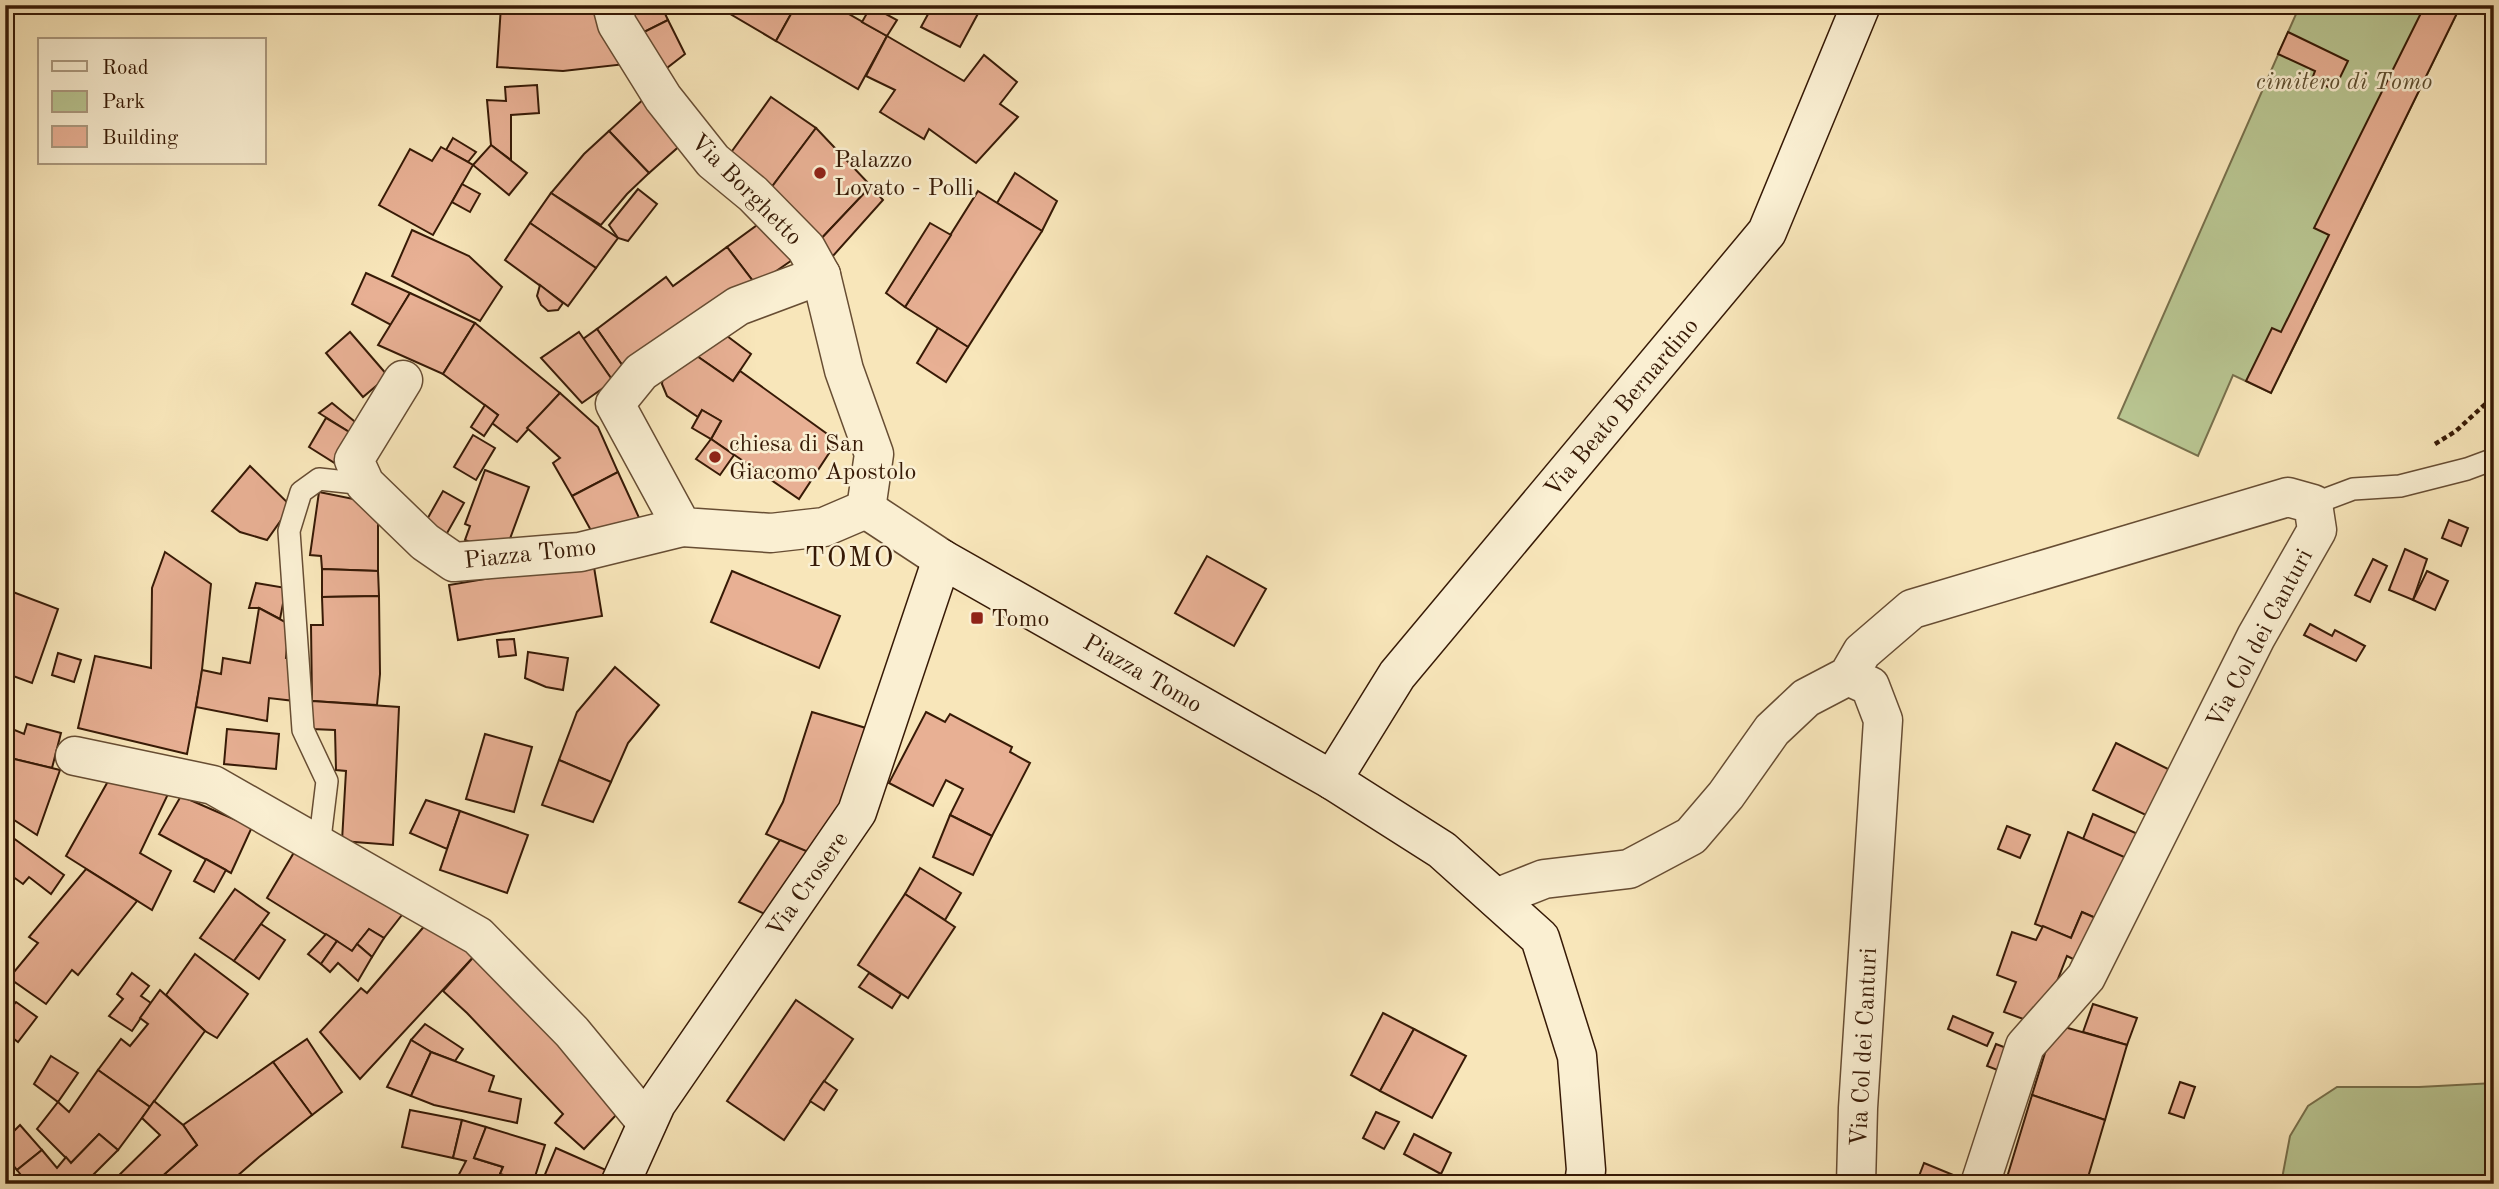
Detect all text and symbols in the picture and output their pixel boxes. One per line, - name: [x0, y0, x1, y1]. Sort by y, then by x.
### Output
- legend: [38, 38, 266, 164]
- text: Road: [102, 58, 149, 79]
- park label: cimitero di Tomo: [2256, 71, 2432, 95]
- text: Park: [102, 92, 145, 113]
- text: Building: [102, 128, 179, 149]
- street label: Via Borghetto: [685, 130, 806, 251]
- place label: Palazzo Lovato - Polli: [834, 149, 974, 201]
- marker: Palazzo Lovato - Polli: [812, 165, 828, 181]
- street label: Via Beato Bernardino: [1541, 314, 1704, 502]
- place label: chiesa di San Giacomo Apostolo: [729, 433, 916, 485]
- marker: chiesa di San Giacomo Apostolo: [707, 449, 723, 465]
- street label: Piazza Tomo: [463, 536, 597, 574]
- district label: TOMO: [805, 545, 895, 573]
- street label: Via Col dei Canturi: [2203, 545, 2318, 732]
- place label: Tomo: [991, 608, 1049, 632]
- marker: Tomo: [969, 610, 985, 626]
- street label: Piazza Tomo: [1079, 631, 1205, 718]
- street label: Via Crosere: [764, 828, 854, 942]
- street label: Via Col dei Canturi: [1848, 947, 1882, 1147]

